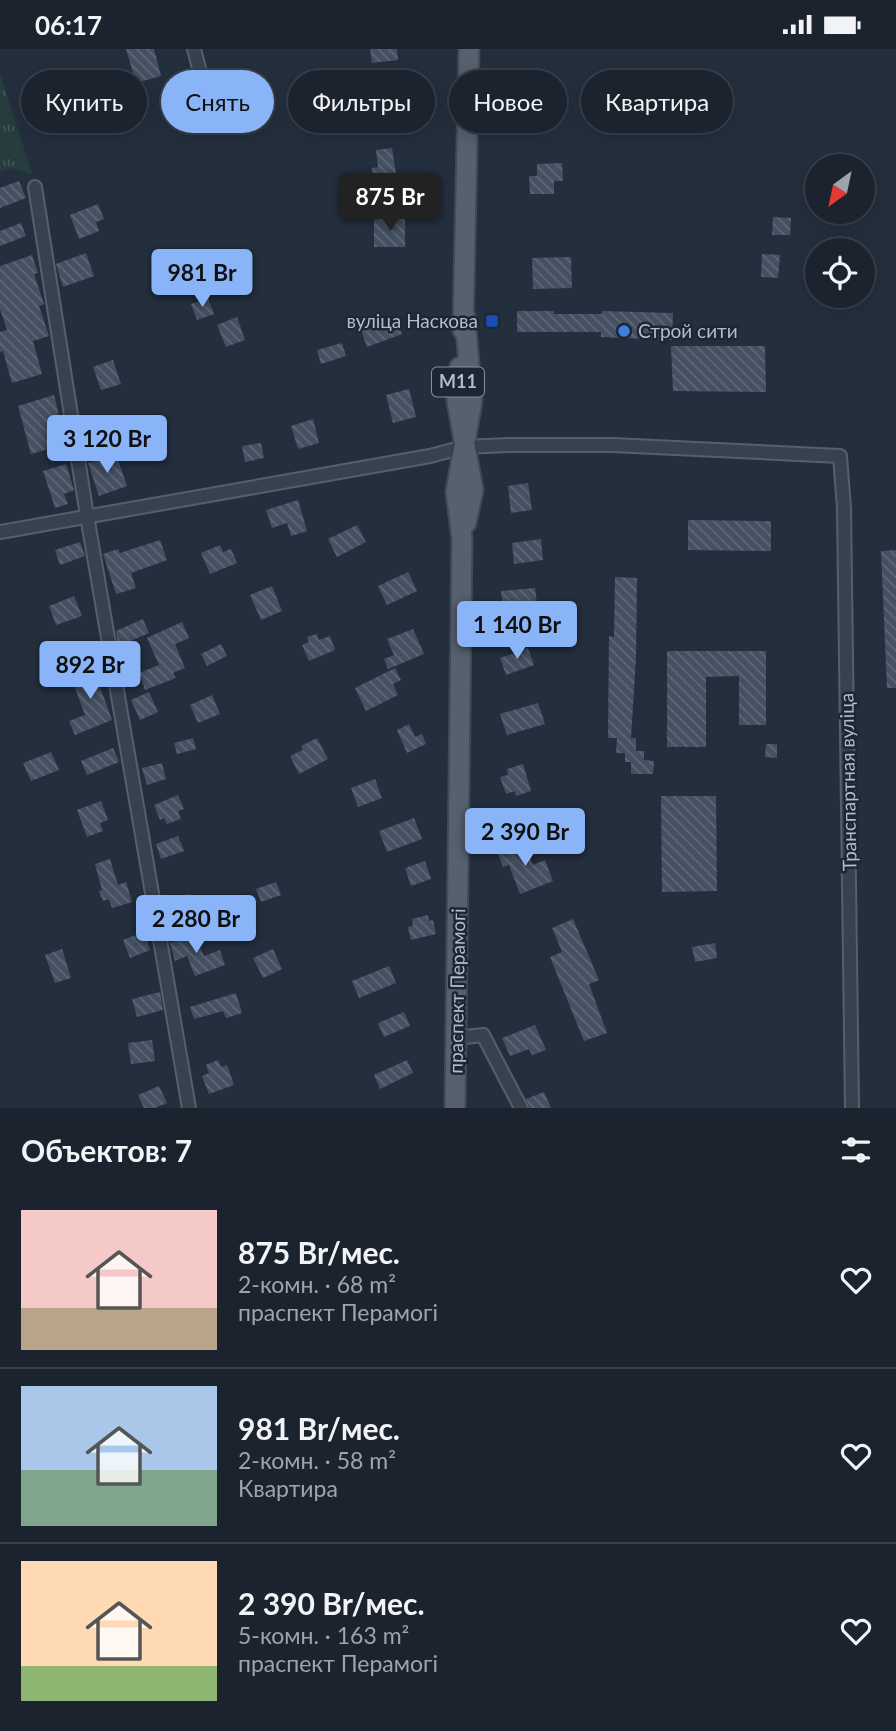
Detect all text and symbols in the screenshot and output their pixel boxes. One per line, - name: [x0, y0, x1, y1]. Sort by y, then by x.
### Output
- text: 06:17: [35, 9, 102, 41]
- chip: Купить: [21, 70, 147, 133]
- chip: Снять: [161, 70, 274, 133]
- chip: Фильтры: [288, 70, 435, 133]
- chip: Новое: [449, 70, 567, 133]
- chip: Квартира: [581, 70, 733, 133]
- north arrow: [805, 154, 875, 224]
- map controls: [805, 154, 875, 308]
- pin: 875 Br: [333, 173, 447, 233]
- text: 875 Br: [355, 182, 425, 210]
- button: locate: [805, 238, 875, 308]
- pin: 981 Br: [145, 250, 259, 309]
- text: 981 Br: [167, 258, 237, 286]
- place label: вуліца Наскова: [347, 309, 478, 332]
- marker: вуліца Наскова: [484, 313, 500, 329]
- place label: Строй сити: [638, 319, 738, 342]
- marker: Строй сити: [616, 323, 632, 339]
- road number: М11: [432, 367, 484, 397]
- pin: 3 120 Br: [35, 415, 179, 475]
- text: 3 120 Br: [63, 424, 151, 452]
- pin: 1 140 Br: [445, 601, 589, 661]
- text: 1 140 Br: [473, 610, 561, 638]
- pin: 892 Br: [33, 641, 147, 701]
- text: 892 Br: [55, 650, 125, 678]
- street label: Транспартная вуліца: [834, 693, 861, 871]
- pin: 2 390 Br: [453, 809, 597, 868]
- text: 2 390 Br: [481, 817, 569, 845]
- pin: 2 280 Br: [124, 895, 268, 955]
- text: 2 280 Br: [152, 904, 240, 932]
- street label: праспект Перамогі: [444, 908, 469, 1074]
- icon: filters: [837, 1131, 875, 1169]
- text: Объектов: 7: [21, 1132, 192, 1168]
- text: 875 Br/мес.: [238, 1234, 400, 1270]
- icon: home: [77, 1238, 161, 1322]
- icon: heart: [837, 1261, 875, 1299]
- text: 2-комн. · 68 m²: [238, 1270, 396, 1298]
- text: праспект Перамогі: [238, 1298, 438, 1326]
- text: 981 Br/мес.: [238, 1410, 400, 1446]
- icon: home: [77, 1414, 161, 1498]
- icon: heart: [837, 1437, 875, 1475]
- text: 2-комн. · 58 m²: [238, 1446, 396, 1474]
- text: Квартира: [238, 1474, 338, 1502]
- text: 2 390 Br/мес.: [238, 1585, 425, 1621]
- icon: home: [77, 1589, 161, 1673]
- icon: heart: [837, 1612, 875, 1650]
- text: 5-комн. · 163 m²: [238, 1621, 409, 1649]
- text: праспект Перамогі: [238, 1649, 438, 1677]

